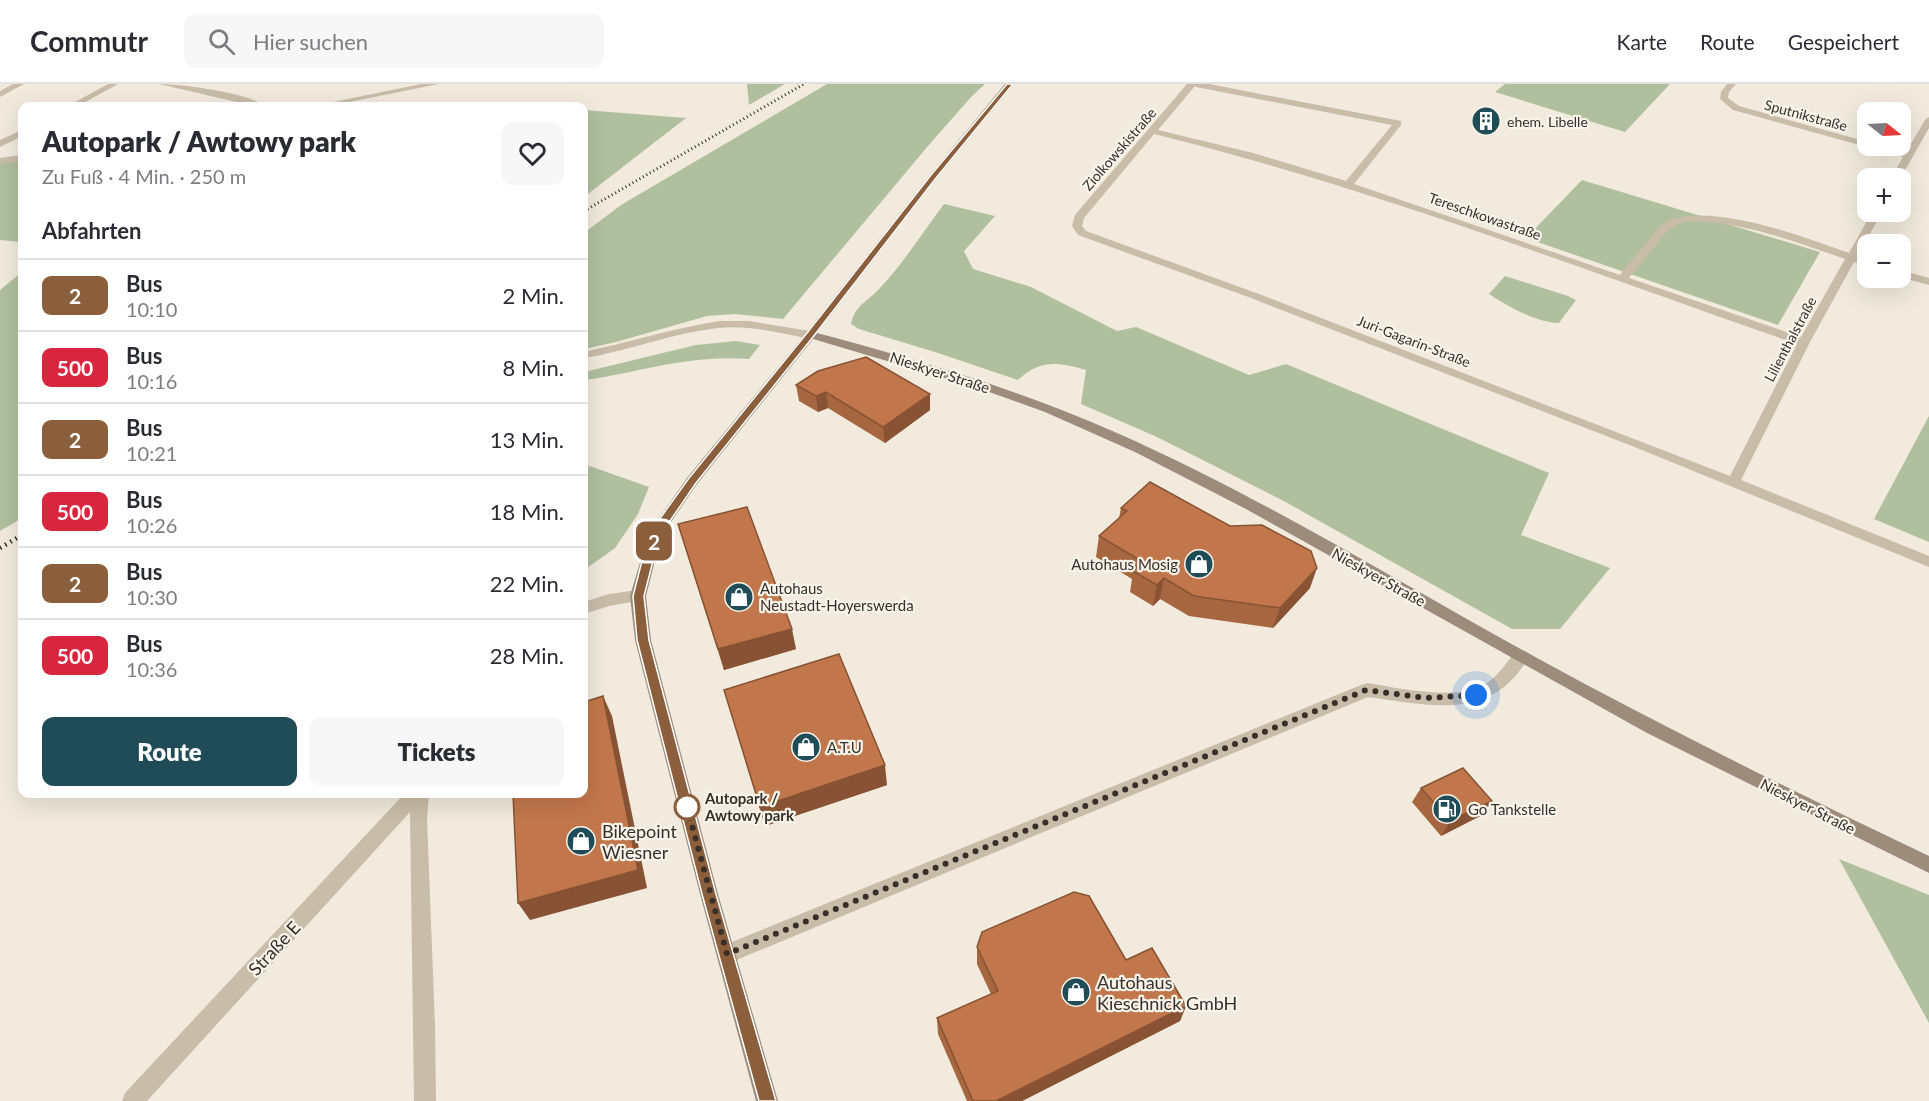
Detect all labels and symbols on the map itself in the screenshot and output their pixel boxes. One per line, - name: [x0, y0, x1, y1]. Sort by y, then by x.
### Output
- street label: Sputnikstraße: [1763, 96, 1849, 134]
- north arrow: [1857, 102, 1911, 156]
- street label: Ziolkowskistraße: [1079, 104, 1159, 194]
- building icon: ehem. Libelle: [1470, 105, 1502, 137]
- place label: ehem. Libelle: [1507, 113, 1588, 130]
- street label: Tereschkowastraße: [1427, 189, 1543, 243]
- street label: Lilienthalstraße: [1760, 294, 1820, 384]
- street label: Juri-Gagarin-Straße: [1355, 312, 1473, 370]
- street label: Nieskyer Straße: [888, 347, 992, 397]
- line badge: 2: [634, 522, 674, 560]
- street label: Nieskyer Straße: [1329, 544, 1429, 610]
- shop icon: Autohaus Mosig: [1183, 548, 1215, 580]
- place label: Autohaus Mosig: [1071, 555, 1178, 573]
- place label: Autohaus Neustadt-Hoyerswerda: [760, 579, 914, 614]
- shop icon: Autohaus Neustadt-Hoyerswerda: [723, 581, 755, 613]
- your location: [1461, 680, 1491, 710]
- shop icon: A.T.U: [790, 731, 822, 763]
- place label: A.T.U: [827, 738, 862, 756]
- street label: Nieskyer Straße: [1758, 774, 1858, 838]
- place label: Autopark / Awtowy park: [704, 789, 795, 824]
- fuel station icon: Go Tankstelle: [1431, 793, 1463, 825]
- marker: Autopark / Awtowy park: [674, 794, 700, 820]
- place label: Go Tankstelle: [1468, 800, 1556, 818]
- place label: Bikepoint Wiesner: [602, 820, 677, 863]
- shop icon: Bikepoint Wiesner: [565, 825, 597, 857]
- street label: Straße E: [243, 916, 305, 980]
- place label: Autohaus Kieschnick GmbH: [1097, 971, 1237, 1014]
- shop icon: Autohaus Kieschnick GmbH: [1060, 976, 1092, 1008]

